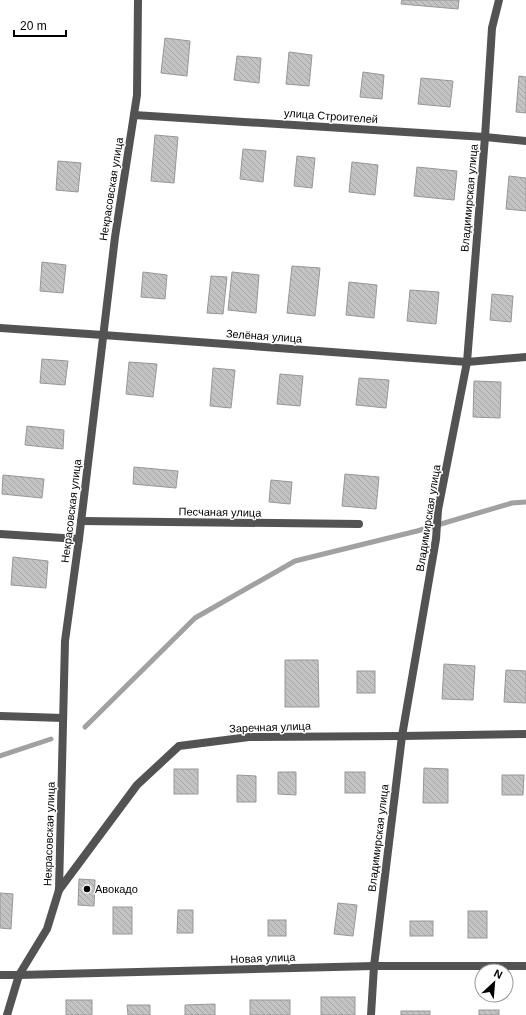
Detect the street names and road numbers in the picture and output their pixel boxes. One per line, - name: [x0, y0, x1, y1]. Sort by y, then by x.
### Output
- street label: улица Строителей: [284, 107, 378, 125]
- street label: Некрасовская улица: [97, 136, 125, 242]
- street label: Владимирская улица: [458, 143, 480, 252]
- street label: Зелёная улица: [225, 327, 303, 345]
- street label: Некрасовская улица: [59, 458, 83, 564]
- street label: Владимирская улица: [414, 463, 443, 572]
- street label: Песчаная улица: [179, 505, 262, 519]
- street label: Заречная улица: [229, 720, 312, 734]
- street label: Некрасовская улица: [41, 781, 57, 886]
- street label: Владимирская улица: [365, 783, 391, 892]
- street label: Новая улица: [230, 951, 297, 965]

